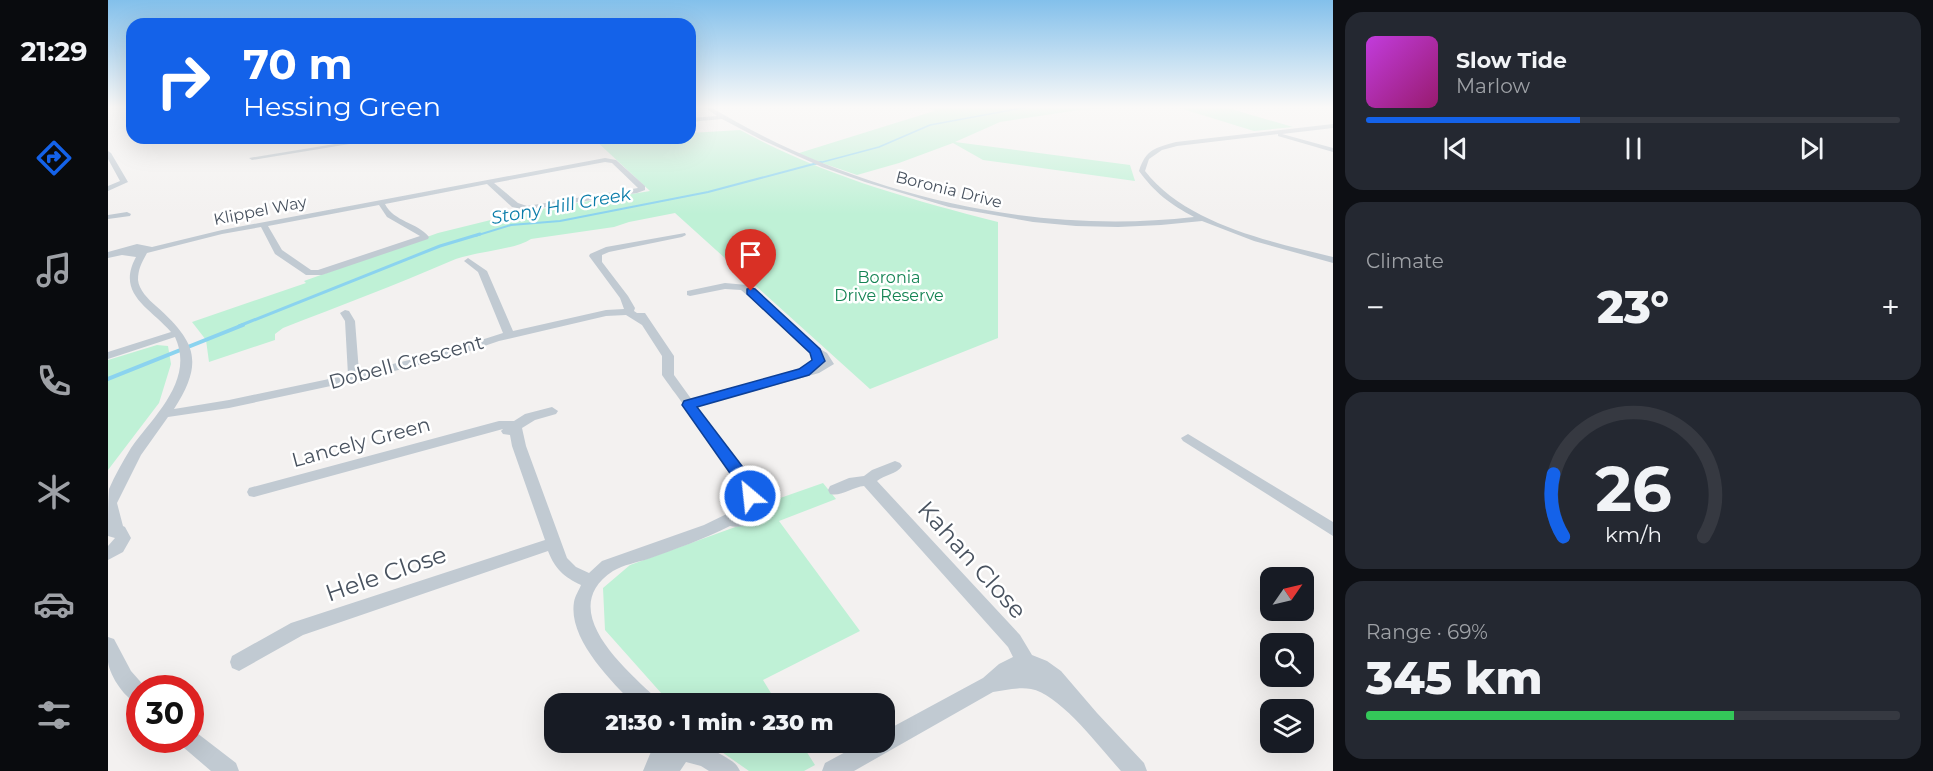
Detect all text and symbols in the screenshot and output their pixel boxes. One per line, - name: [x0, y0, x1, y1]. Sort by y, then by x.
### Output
- text: 21:29: [21, 35, 87, 68]
- text: 70 m: [243, 38, 353, 90]
- icon: right: [144, 42, 222, 120]
- text: Slow Tide: [1456, 47, 1567, 74]
- text: Marlow: [1456, 74, 1530, 98]
- text: Hessing Green: [243, 90, 441, 123]
- icon: previous: [1439, 132, 1472, 165]
- icon: pause: [1617, 132, 1650, 165]
- icon: next: [1795, 132, 1828, 165]
- icon: directions: [33, 137, 75, 179]
- street label: Boronia Drive: [894, 167, 1004, 212]
- water label: Stony Hill Creek: [489, 183, 634, 229]
- street label: Klippel Way: [212, 192, 309, 229]
- pin: [725, 229, 776, 291]
- icon: arrive: [734, 238, 767, 271]
- icon: music: [33, 249, 75, 291]
- text: Climate: [1366, 249, 1444, 273]
- park label: Boronia Drive Reserve: [834, 268, 944, 305]
- text: 23°: [1597, 279, 1669, 334]
- text: −: [1366, 287, 1385, 327]
- text: +: [1881, 287, 1900, 327]
- street label: Dobell Crescent: [326, 330, 486, 394]
- icon: phone: [33, 360, 75, 402]
- street label: Lancely Green: [289, 412, 433, 472]
- text: 26: [1595, 452, 1671, 528]
- position arrow: [718, 464, 782, 528]
- icon: climate: [33, 471, 75, 513]
- street label: Kahan Close: [912, 495, 1033, 625]
- text: km/h: [1604, 522, 1662, 548]
- street label: Hele Close: [322, 539, 450, 608]
- north arrow: [1260, 567, 1314, 621]
- map controls: [1260, 567, 1314, 753]
- icon: car: [33, 583, 75, 625]
- text: Range · 69%: [1366, 620, 1488, 644]
- button: search: [1260, 633, 1314, 687]
- text: 345 km: [1366, 650, 1542, 705]
- speed limit sign: 30: [126, 675, 204, 753]
- icon: filters: [33, 694, 75, 736]
- button: layers: [1260, 699, 1314, 753]
- text: 21:30 · 1 min · 230 m: [606, 709, 833, 736]

